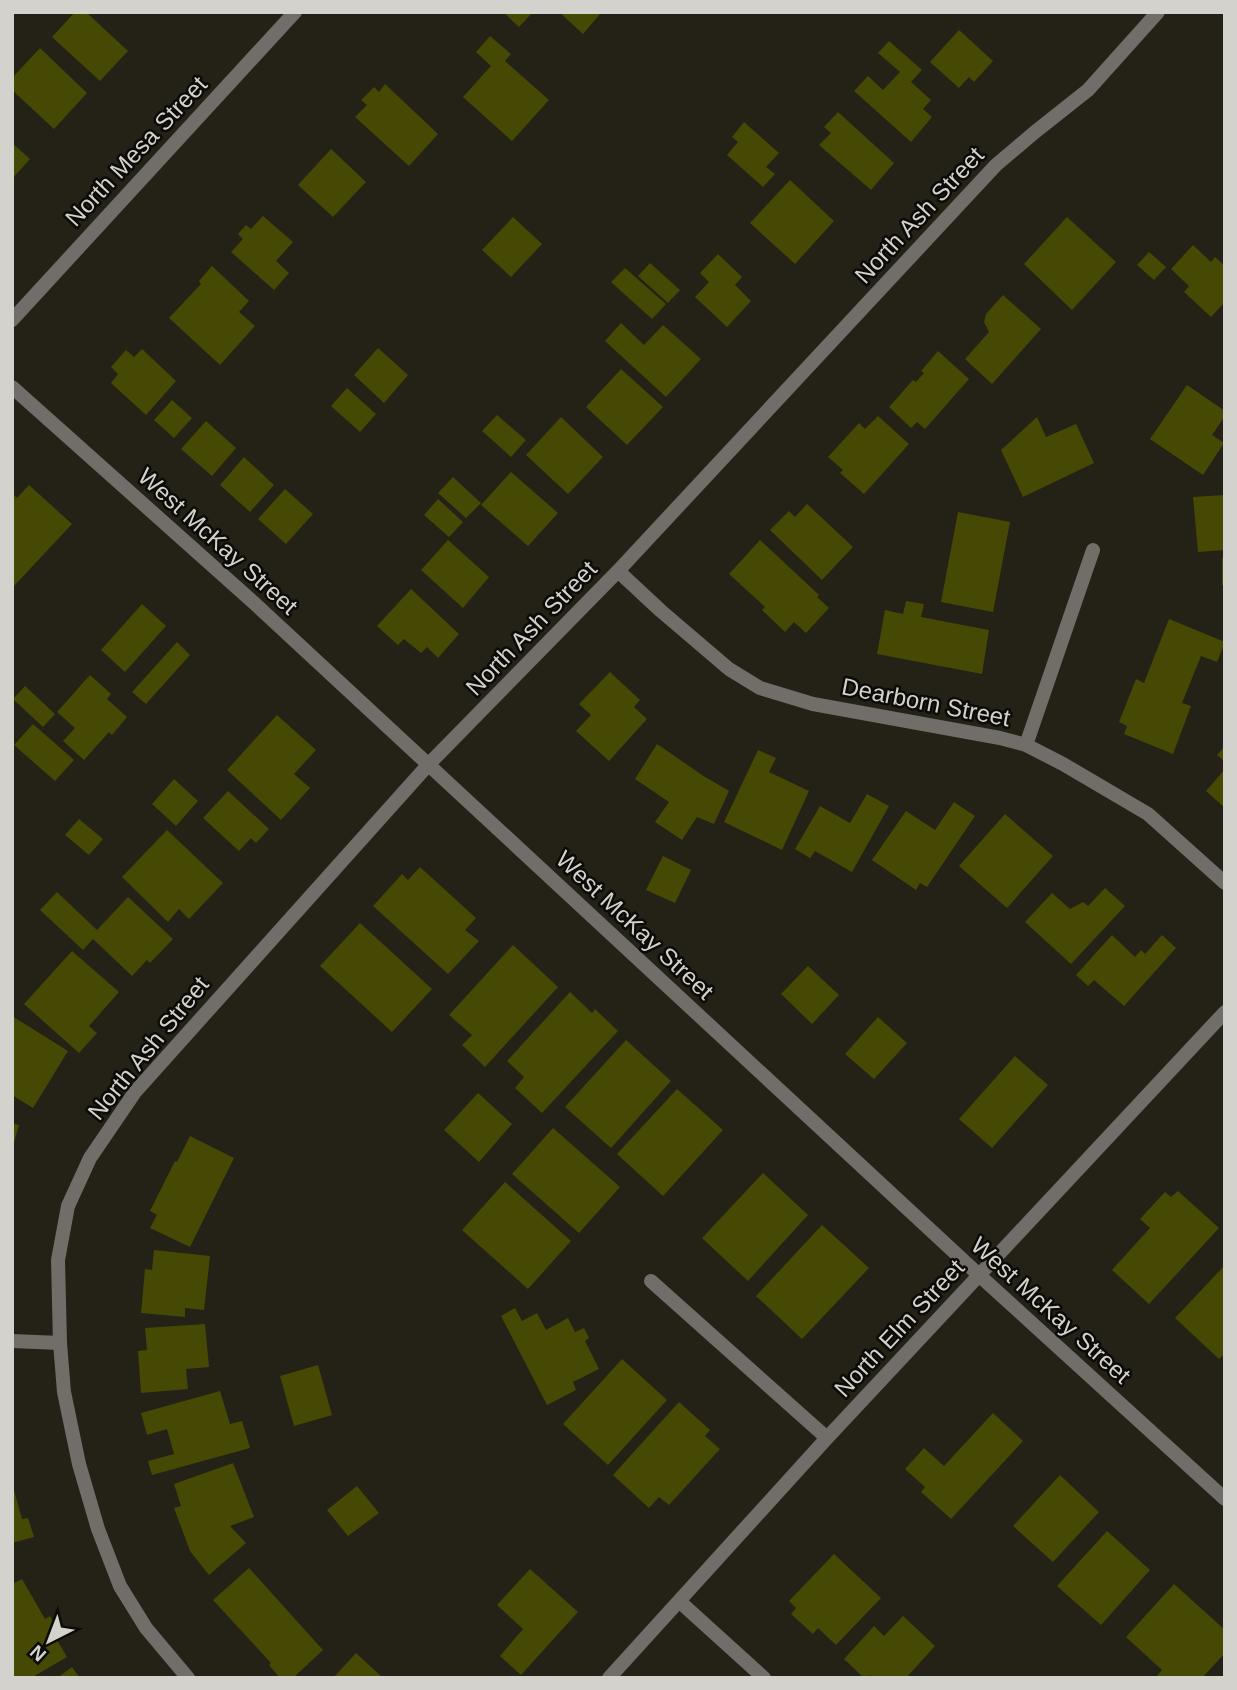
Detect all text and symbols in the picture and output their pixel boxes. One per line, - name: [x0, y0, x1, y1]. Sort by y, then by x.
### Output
- street label: North Mesa Street: [60, 70, 213, 231]
- street label: North Ash Street: [849, 141, 989, 289]
- street label: West McKay Street: [133, 462, 303, 620]
- street label: North Ash Street: [460, 555, 602, 701]
- street label: Dearborn Street: [840, 672, 1013, 732]
- street label: West McKay Street: [551, 845, 719, 1005]
- street label: North Ash Street: [82, 971, 214, 1125]
- street label: West McKay Street: [966, 1231, 1136, 1389]
- street label: North Elm Street: [829, 1254, 970, 1402]
- north arrow: [14, 1606, 84, 1676]
- text: N: [26, 1641, 50, 1666]

